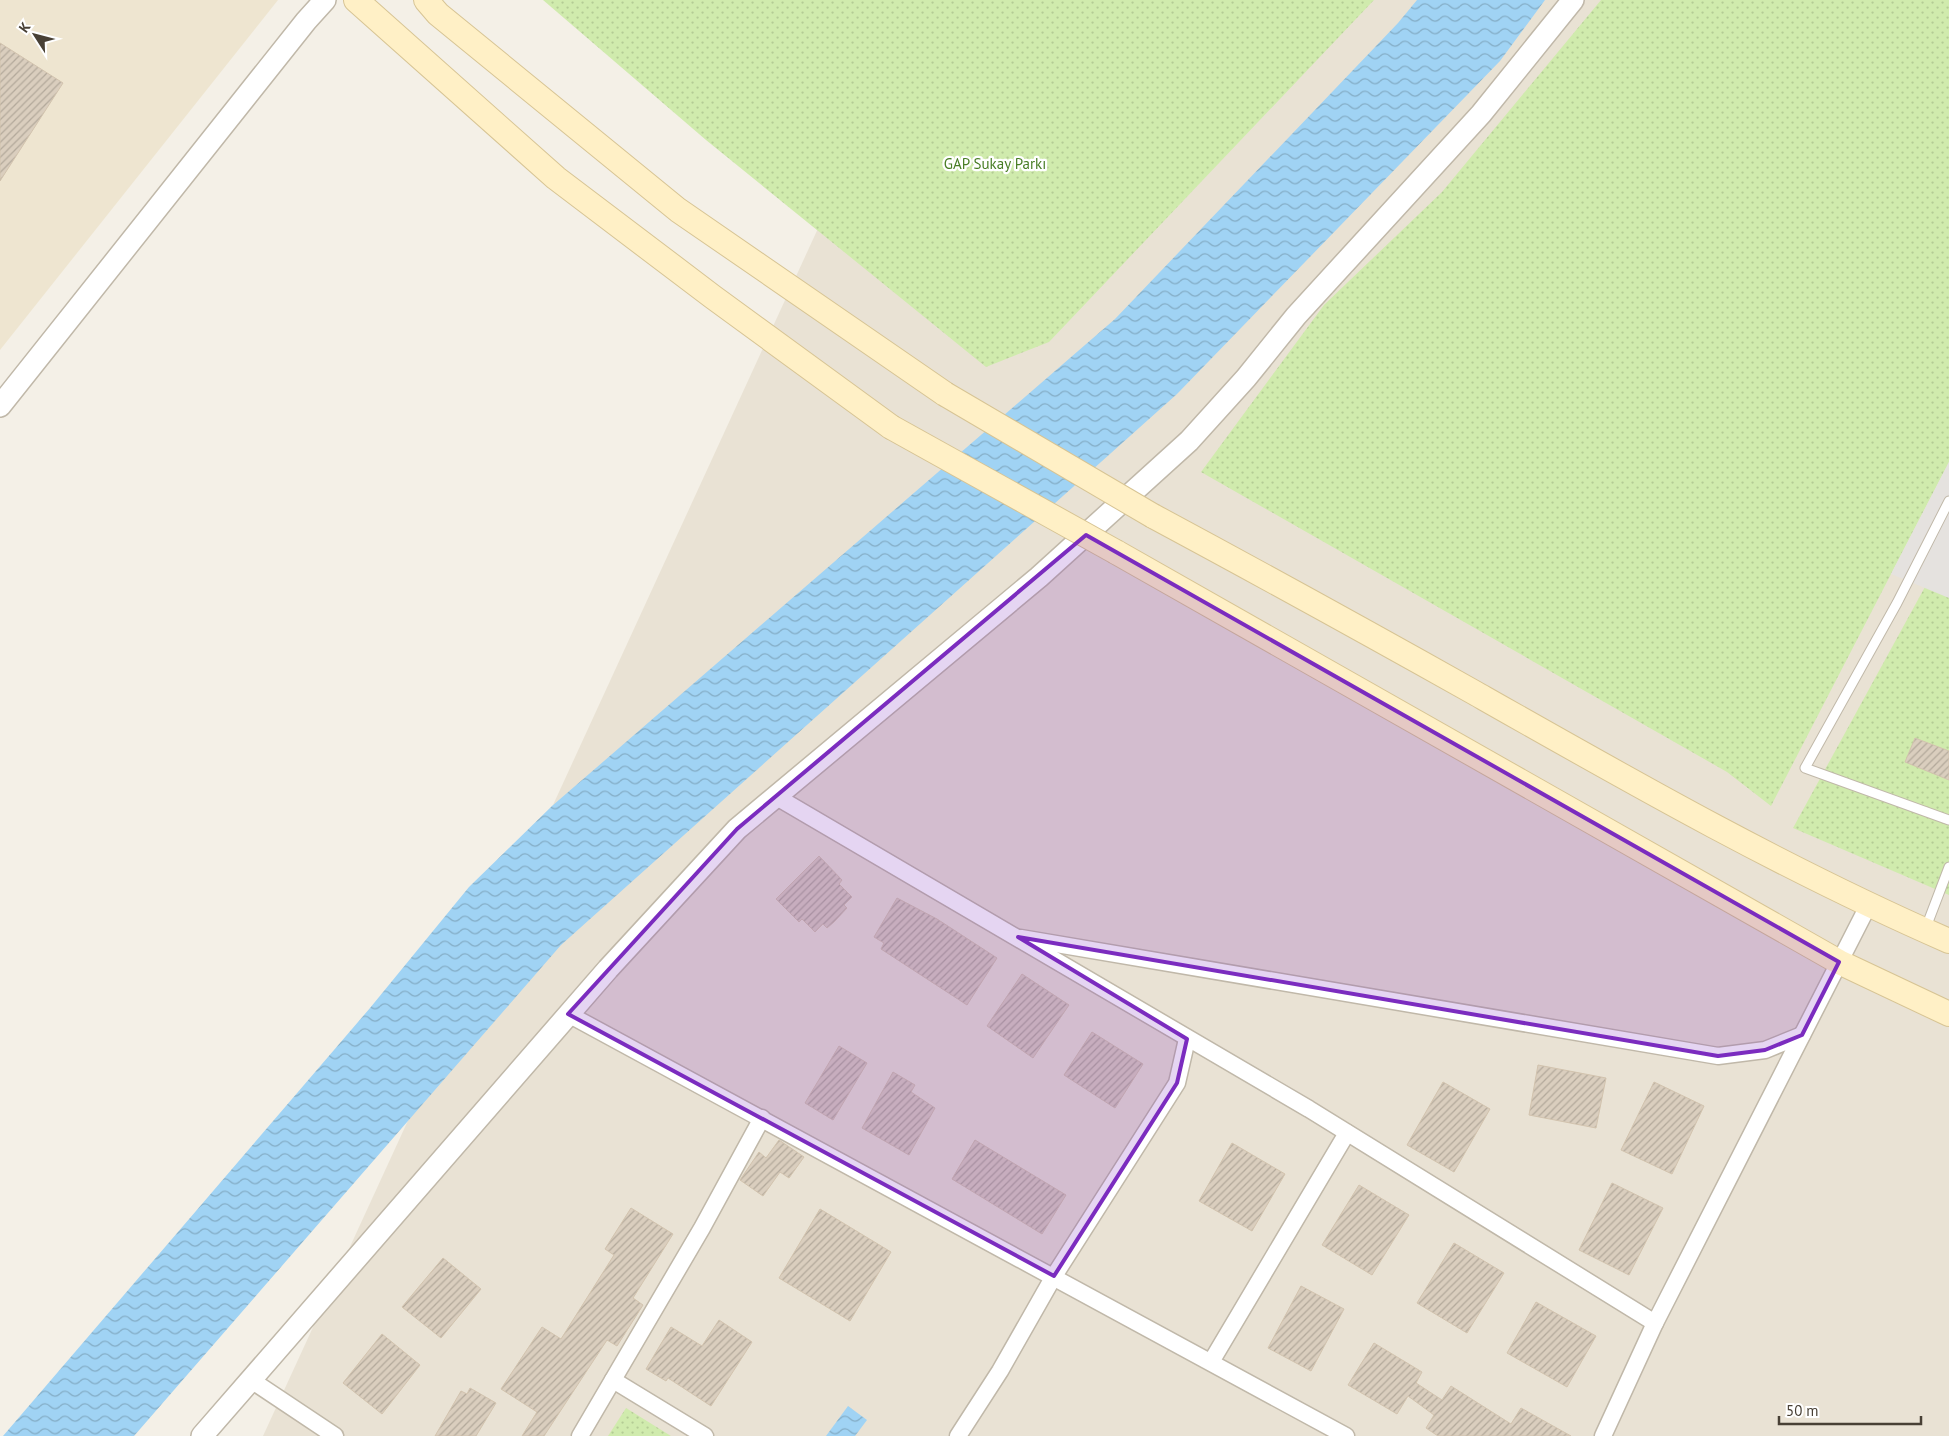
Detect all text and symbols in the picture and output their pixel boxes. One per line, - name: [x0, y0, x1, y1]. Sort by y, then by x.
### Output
- north arrow: [10, 10, 60, 60]
- text: K: [15, 18, 35, 36]
- park label: GAP Sukay Parkı: [944, 154, 1046, 173]
- scale bar: [1779, 1394, 1922, 1426]
- text: 50 m: [1786, 1401, 1819, 1420]

